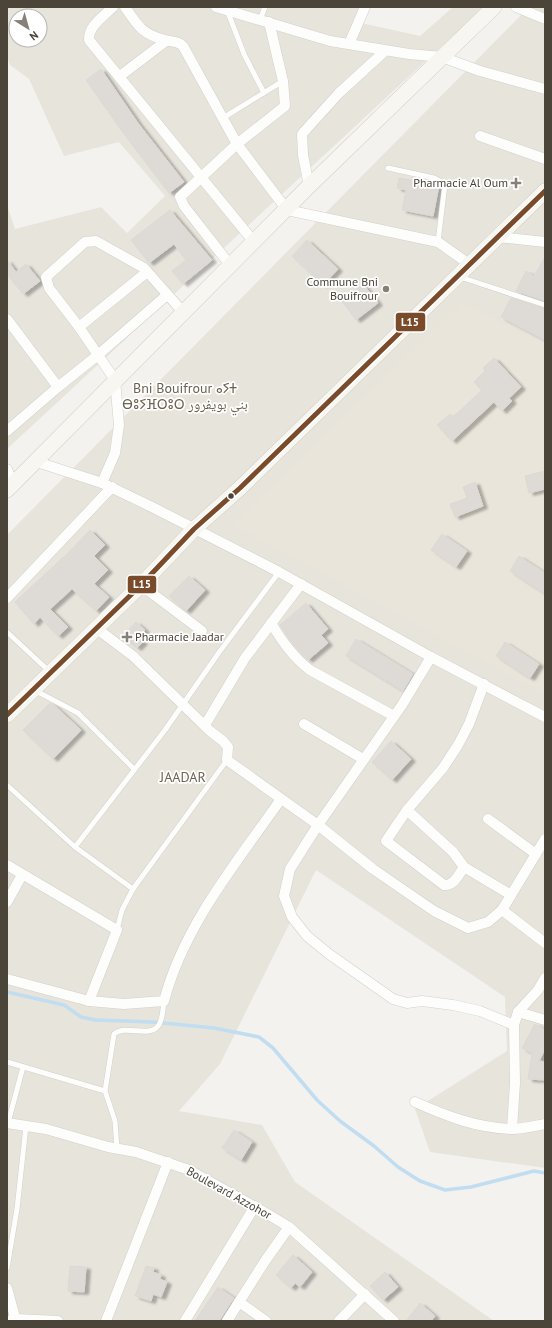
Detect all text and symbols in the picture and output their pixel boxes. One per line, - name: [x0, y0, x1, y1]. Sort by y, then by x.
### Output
- north arrow: [8, 8, 48, 48]
- text: N: [27, 28, 41, 44]
- place label: Pharmacie Al Oum: [413, 175, 508, 190]
- marker: Pharmacie Al Oum: [511, 178, 521, 188]
- place label: Commune Bni Bouifrour: [307, 274, 378, 303]
- marker: Commune Bni Bouifrour: [381, 284, 391, 294]
- line badge: L15: [395, 312, 426, 332]
- text: L15: [401, 315, 419, 329]
- district label: Bni Bouifrour ⴰⵢⵜ ⴱⵓⵢⴼⵔⵓⵔ بني بويفرور: [122, 379, 248, 416]
- unlabelled marker: [226, 491, 236, 501]
- line badge: L15: [127, 575, 157, 594]
- text: L15: [133, 577, 151, 591]
- place label: Pharmacie Jaadar: [135, 629, 224, 644]
- marker: Pharmacie Jaadar: [122, 632, 132, 642]
- district label: JAADAR: [159, 768, 206, 786]
- street label: Boulevard Azzohor: [184, 1163, 274, 1222]

